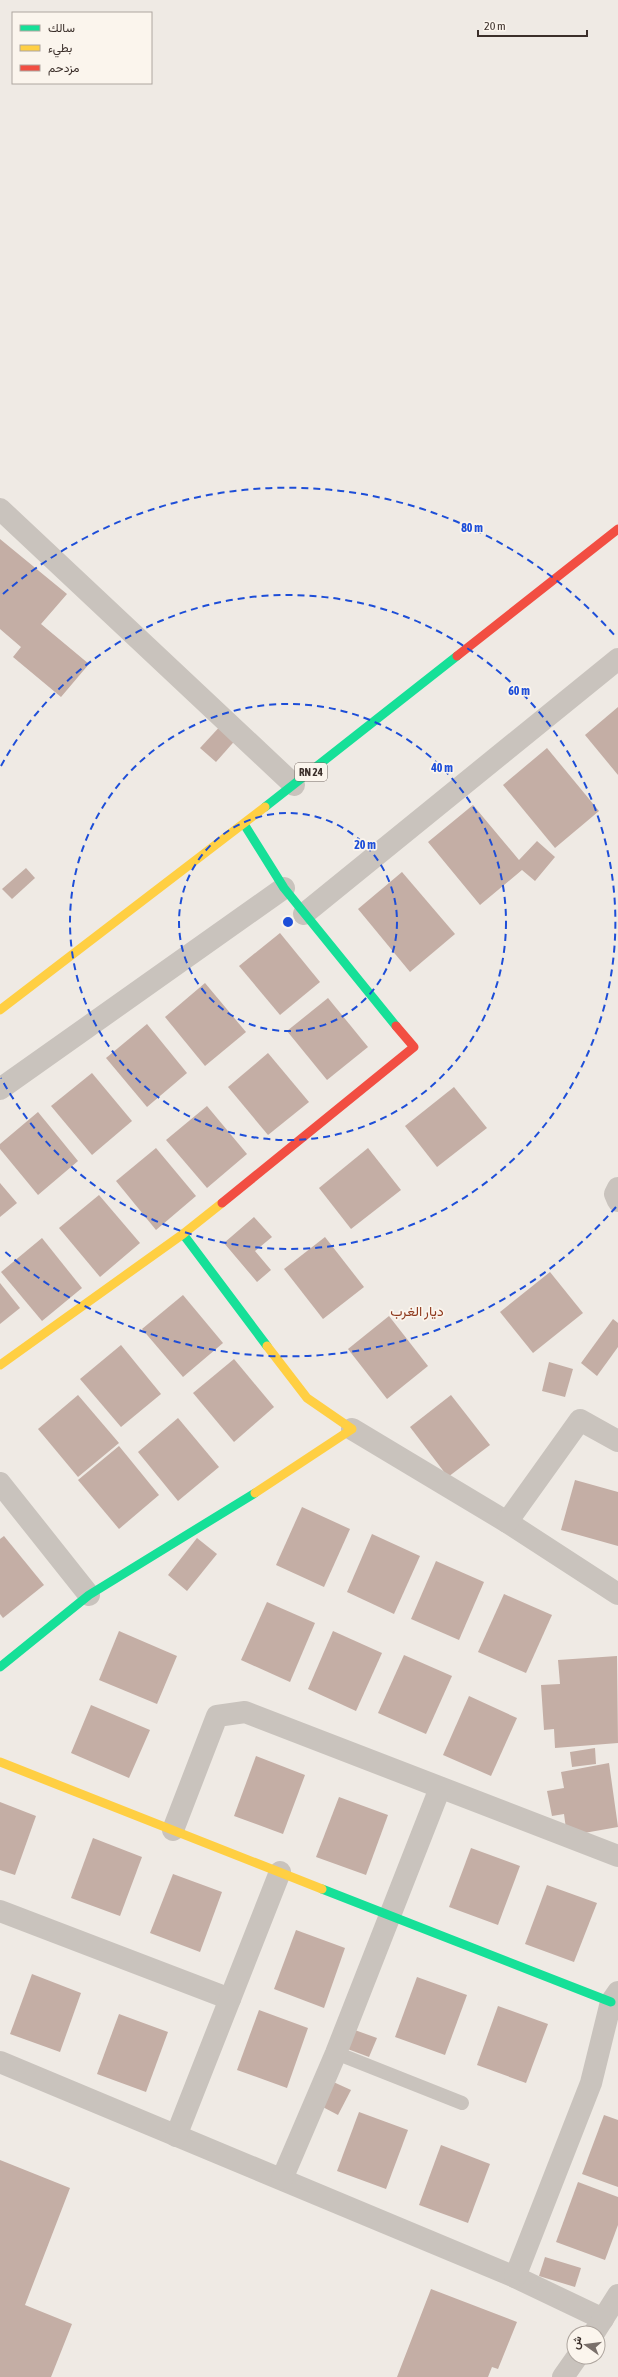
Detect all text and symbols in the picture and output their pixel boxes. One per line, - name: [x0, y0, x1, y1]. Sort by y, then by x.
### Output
- legend: [12, 12, 152, 84]
- scale bar: [478, 12, 587, 38]
- text: 20 m: [484, 19, 506, 33]
- text: سالك: [48, 21, 75, 35]
- text: بطيء: [48, 41, 72, 58]
- text: مزدحم: [48, 61, 79, 76]
- text: 80 m: [461, 521, 483, 535]
- text: 60 m: [508, 684, 530, 698]
- text: 40 m: [430, 761, 453, 775]
- road number: RN 24: [295, 763, 327, 781]
- text: 20 m: [354, 838, 376, 852]
- centre of rings: [281, 915, 295, 929]
- district label: ديار الغرب: [390, 1303, 444, 1320]
- north arrow: [566, 2325, 606, 2365]
- text: ش: [569, 2335, 585, 2351]

